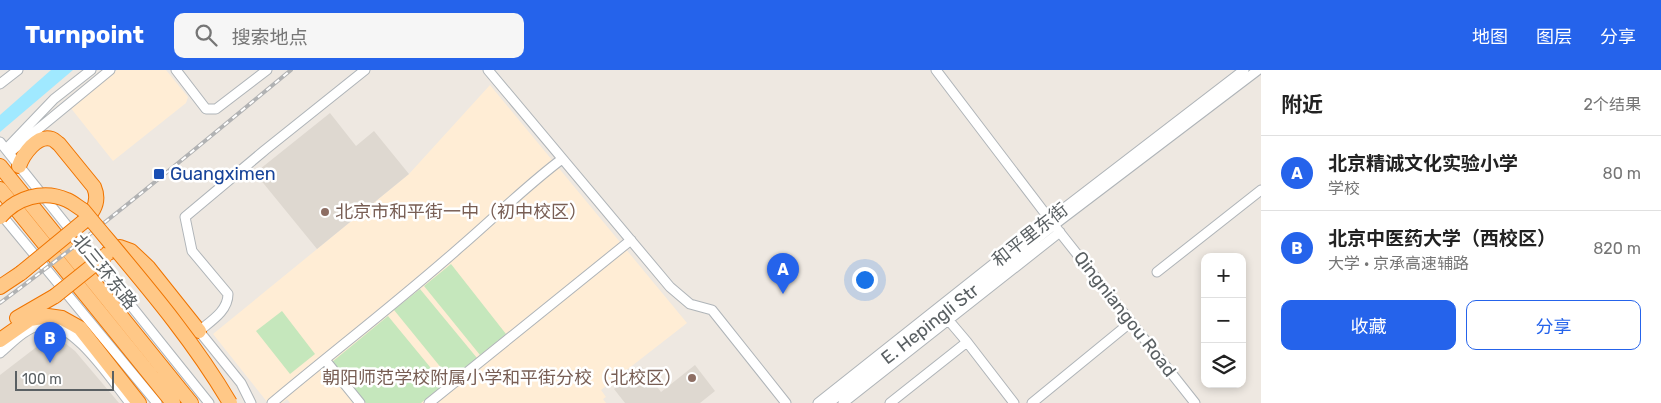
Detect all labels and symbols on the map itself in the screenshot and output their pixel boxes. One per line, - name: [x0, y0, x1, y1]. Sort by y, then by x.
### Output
- place label: Guangximen: [170, 163, 276, 185]
- marker: Guangximen: [152, 167, 166, 181]
- street label: 和平里东街: [988, 199, 1072, 271]
- place label: 北京市和平街一中（初中校区）: [335, 201, 587, 223]
- marker: 北京市和平街一中（初中校区）: [319, 206, 331, 218]
- street label: 北三环东路: [68, 230, 142, 314]
- street label: Qingniangou Road: [1069, 247, 1181, 381]
- pin: A: [767, 253, 799, 294]
- your location: [852, 267, 878, 293]
- street label: E. Hepingli Str: [877, 279, 983, 369]
- pin: B: [34, 322, 66, 363]
- place label: 朝阳师范学校附属小学和平街分校（北校区）: [322, 367, 682, 389]
- scale bar: [15, 368, 114, 391]
- marker: 朝阳师范学校附属小学和平街分校（北校区）: [686, 372, 698, 384]

